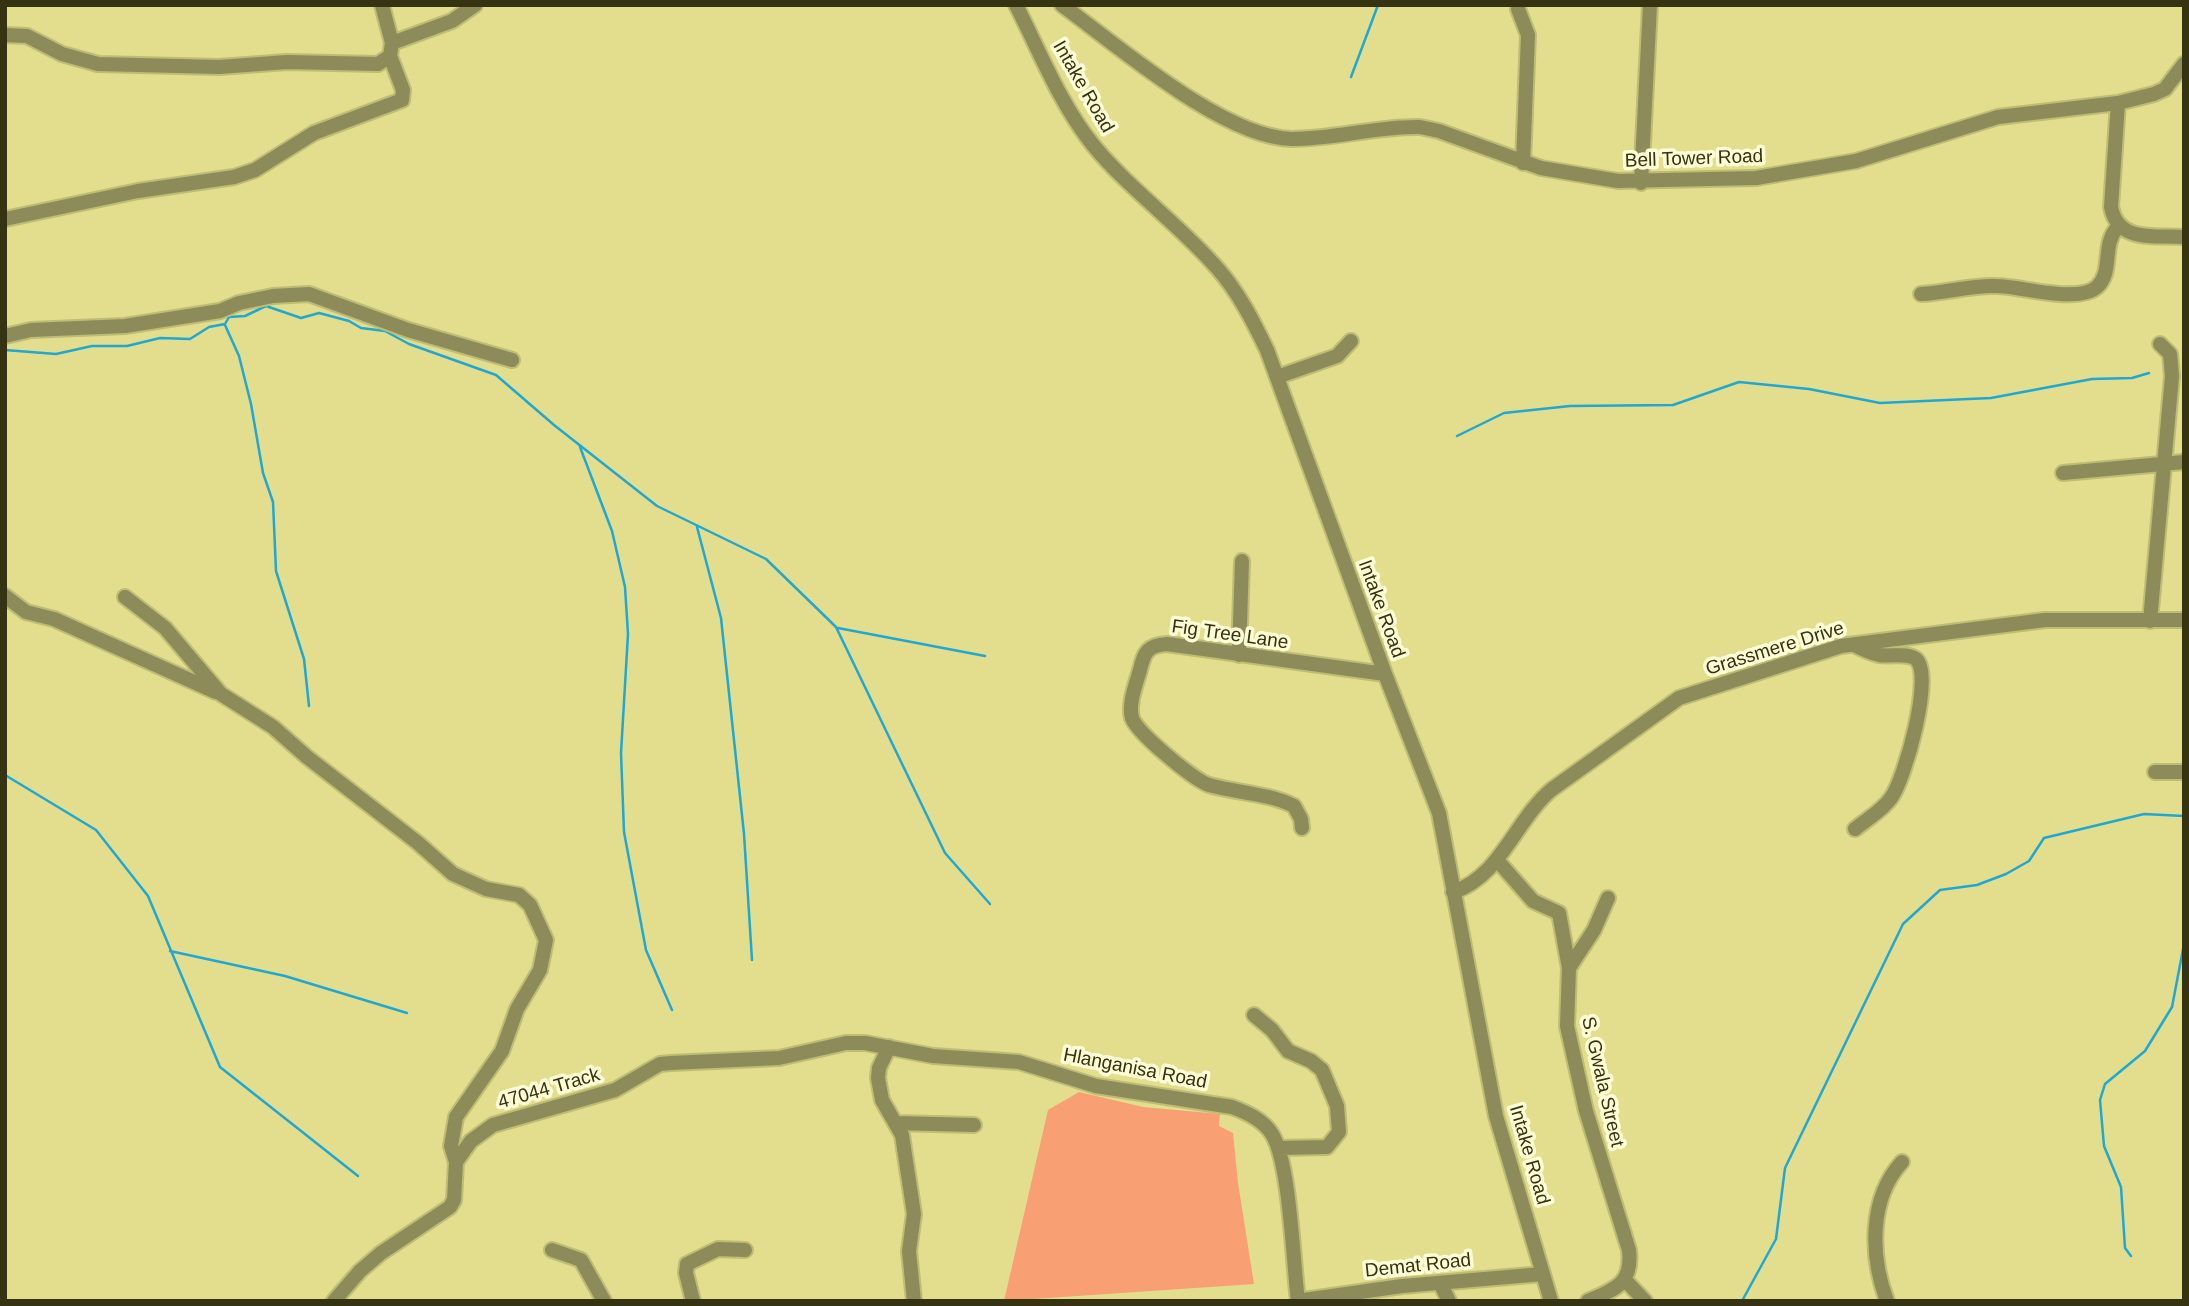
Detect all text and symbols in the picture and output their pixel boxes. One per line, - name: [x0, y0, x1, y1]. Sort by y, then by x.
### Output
- street label: Intake Road: [1048, 37, 1118, 137]
- street label: Bell Tower Road: [1624, 145, 1764, 173]
- street label: Intake Road: [1353, 557, 1409, 661]
- street label: Fig Tree Lane: [1170, 616, 1290, 654]
- street label: Grassmere Drive: [1703, 617, 1847, 681]
- street label: S. Gwala Street: [1576, 1015, 1628, 1149]
- street label: Hlanganisa Road: [1061, 1044, 1209, 1094]
- street label: 47044 Track: [495, 1064, 603, 1114]
- street label: Intake Road: [1504, 1103, 1554, 1207]
- street label: Demat Road: [1364, 1249, 1472, 1283]

